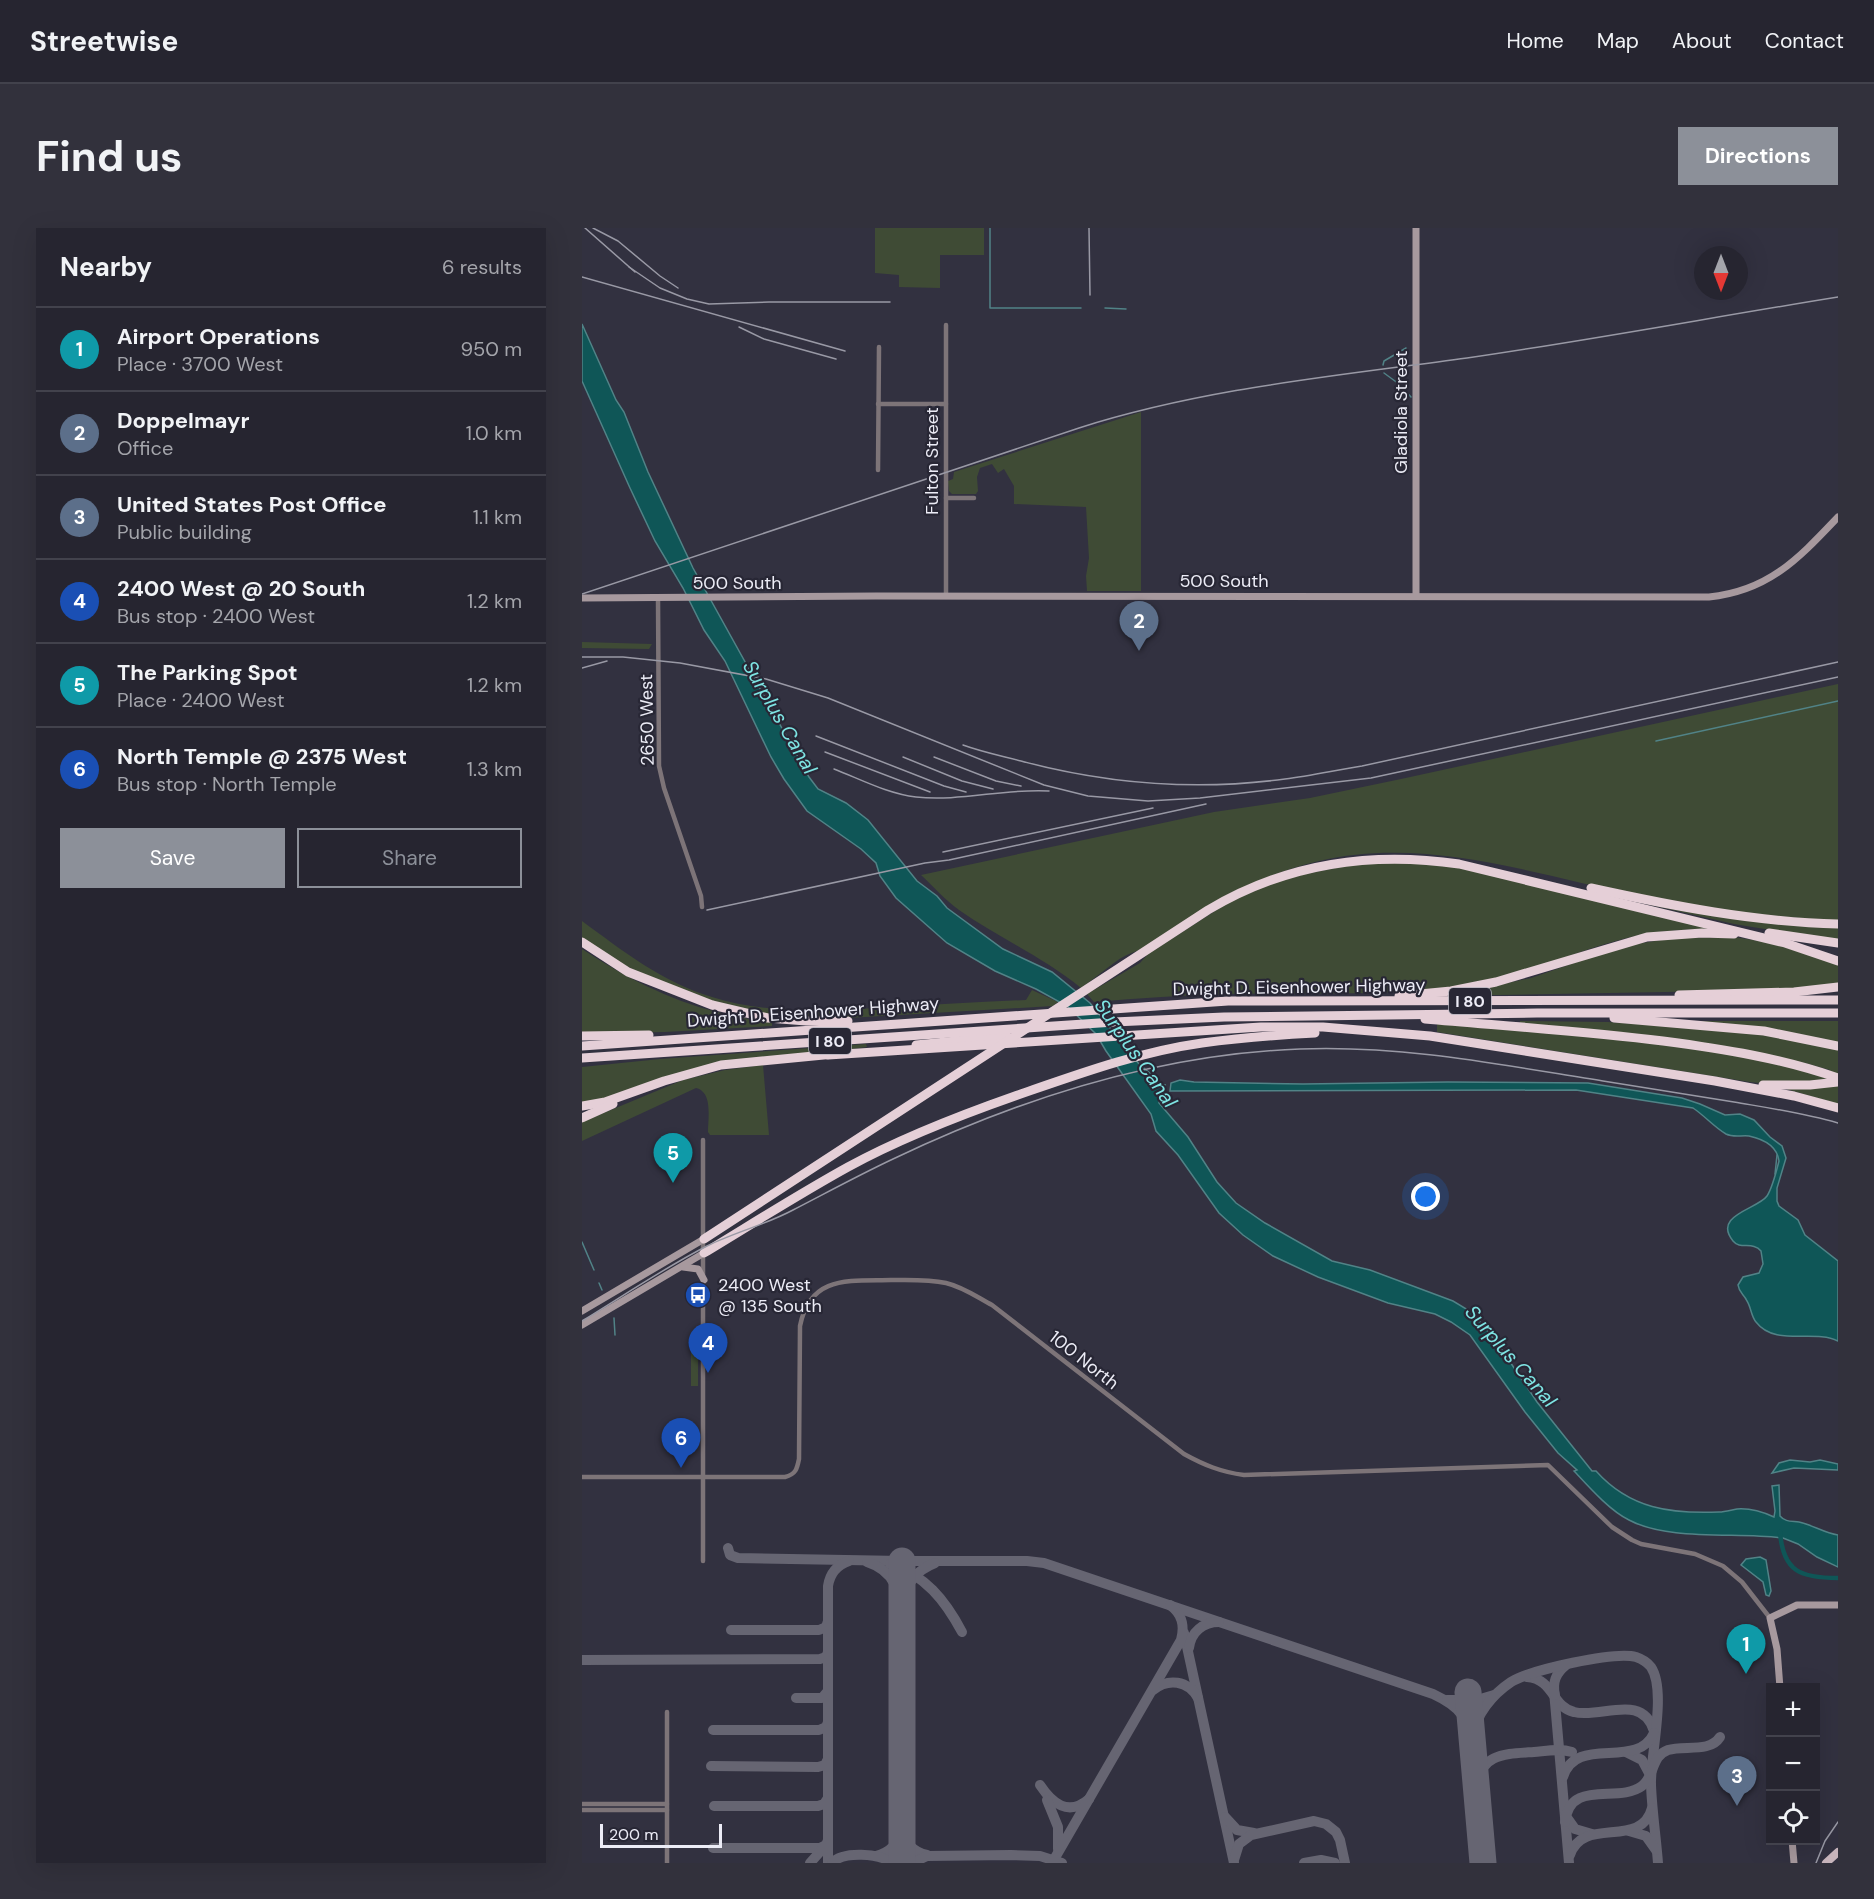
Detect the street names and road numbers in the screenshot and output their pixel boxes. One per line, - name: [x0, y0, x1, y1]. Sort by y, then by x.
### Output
- street label: Gladiola Street: [1389, 350, 1413, 474]
- street label: Fulton Street: [920, 407, 944, 515]
- street label: 500 South: [1179, 569, 1269, 593]
- street label: 500 South: [692, 571, 782, 595]
- street label: 2650 West: [634, 674, 660, 766]
- street label: Dwight D. Eisenhower Highway: [1172, 973, 1426, 1001]
- road number: I 80: [1449, 988, 1491, 1014]
- street label: Dwight D. Eisenhower Highway: [686, 991, 940, 1033]
- road number: I 80: [809, 1028, 851, 1054]
- street label: 100 North: [1044, 1325, 1124, 1395]

